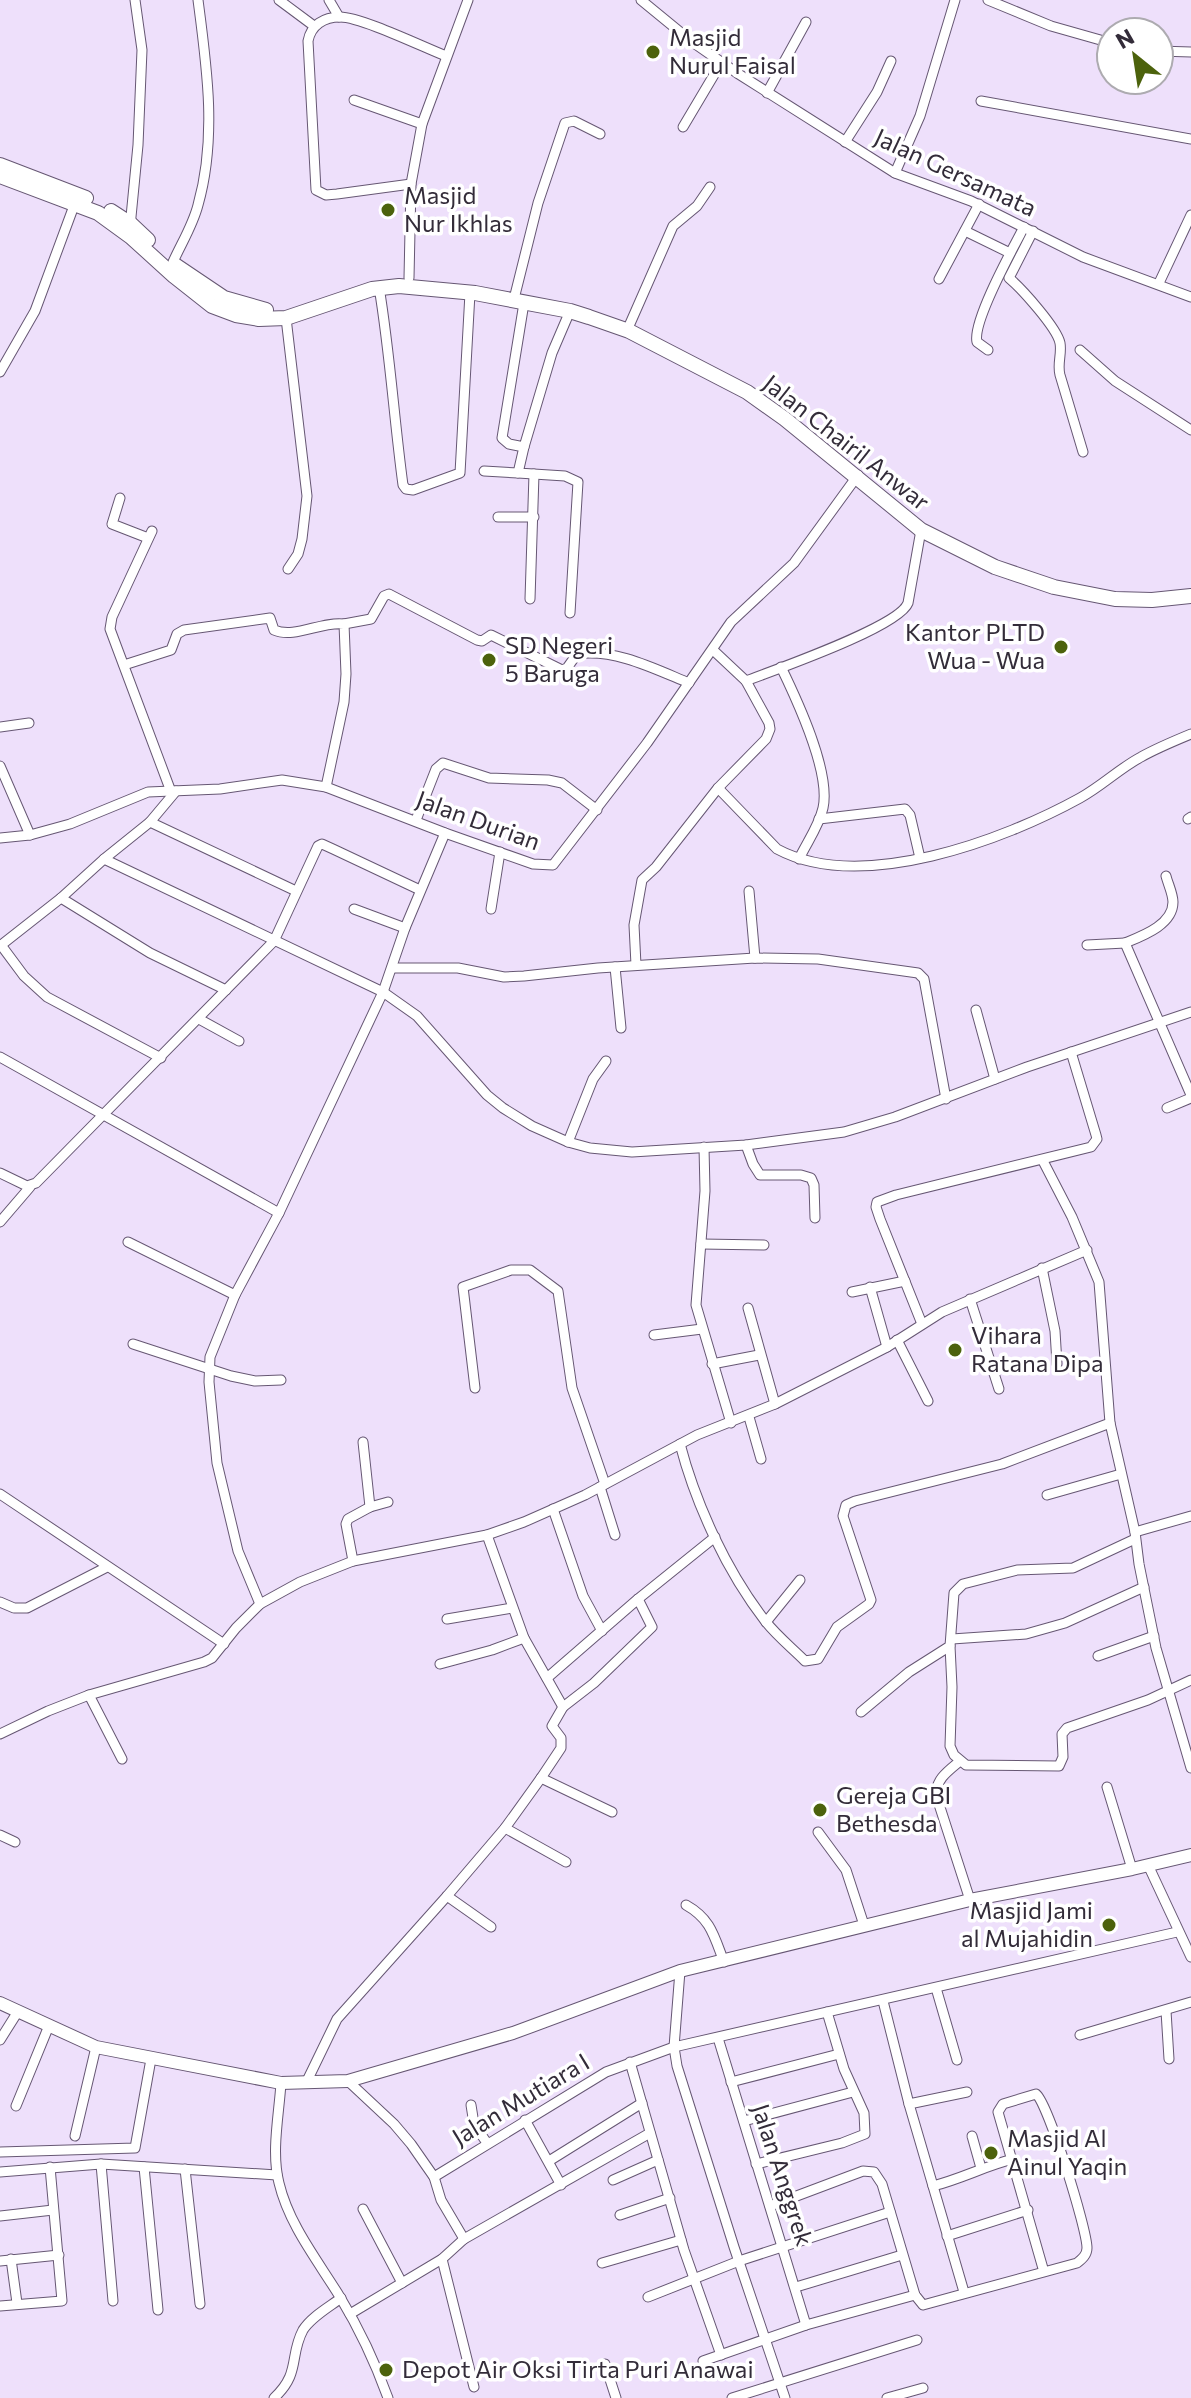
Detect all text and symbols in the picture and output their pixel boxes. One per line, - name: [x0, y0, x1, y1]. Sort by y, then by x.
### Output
- north arrow: [1095, 16, 1175, 96]
- place label: Masjid Nurul Faisal: [669, 22, 796, 79]
- text: N: [1111, 22, 1139, 54]
- marker: Masjid Nurul Faisal: [644, 43, 662, 61]
- street label: Jalan Gersamata: [870, 121, 1041, 222]
- place label: Masjid Nur Ikhlas: [404, 180, 513, 237]
- marker: Masjid Nur Ikhlas: [379, 201, 397, 219]
- street label: Jalan Chairil Anwar: [758, 368, 936, 516]
- place label: Kantor PLTD Wua - Wua: [905, 617, 1045, 674]
- place label: SD Negeri 5 Baruga: [505, 630, 613, 687]
- marker: Kantor PLTD Wua - Wua: [1052, 638, 1070, 656]
- marker: SD Negeri 5 Baruga: [480, 651, 498, 669]
- street label: Jalan Durian: [413, 784, 544, 855]
- place label: Vihara Ratana Dipa: [971, 1320, 1103, 1377]
- marker: Vihara Ratana Dipa: [946, 1341, 964, 1359]
- place label: Gereja GBI Bethesda: [836, 1780, 951, 1837]
- marker: Gereja GBI Bethesda: [811, 1801, 829, 1819]
- place label: Masjid Jami al Mujahidin: [961, 1895, 1093, 1952]
- marker: Masjid Jami al Mujahidin: [1100, 1916, 1118, 1934]
- street label: Jalan Mutiara I: [446, 2046, 594, 2151]
- street label: Jalan Anggrek: [747, 2100, 820, 2249]
- place label: Masjid Al Ainul Yaqin: [1007, 2123, 1127, 2180]
- marker: Masjid Al Ainul Yaqin: [982, 2144, 1000, 2162]
- place label: Depot Air Oksi Tirta Puri Anawai: [402, 2354, 754, 2383]
- marker: Depot Air Oksi Tirta Puri Anawai: [377, 2361, 395, 2379]

